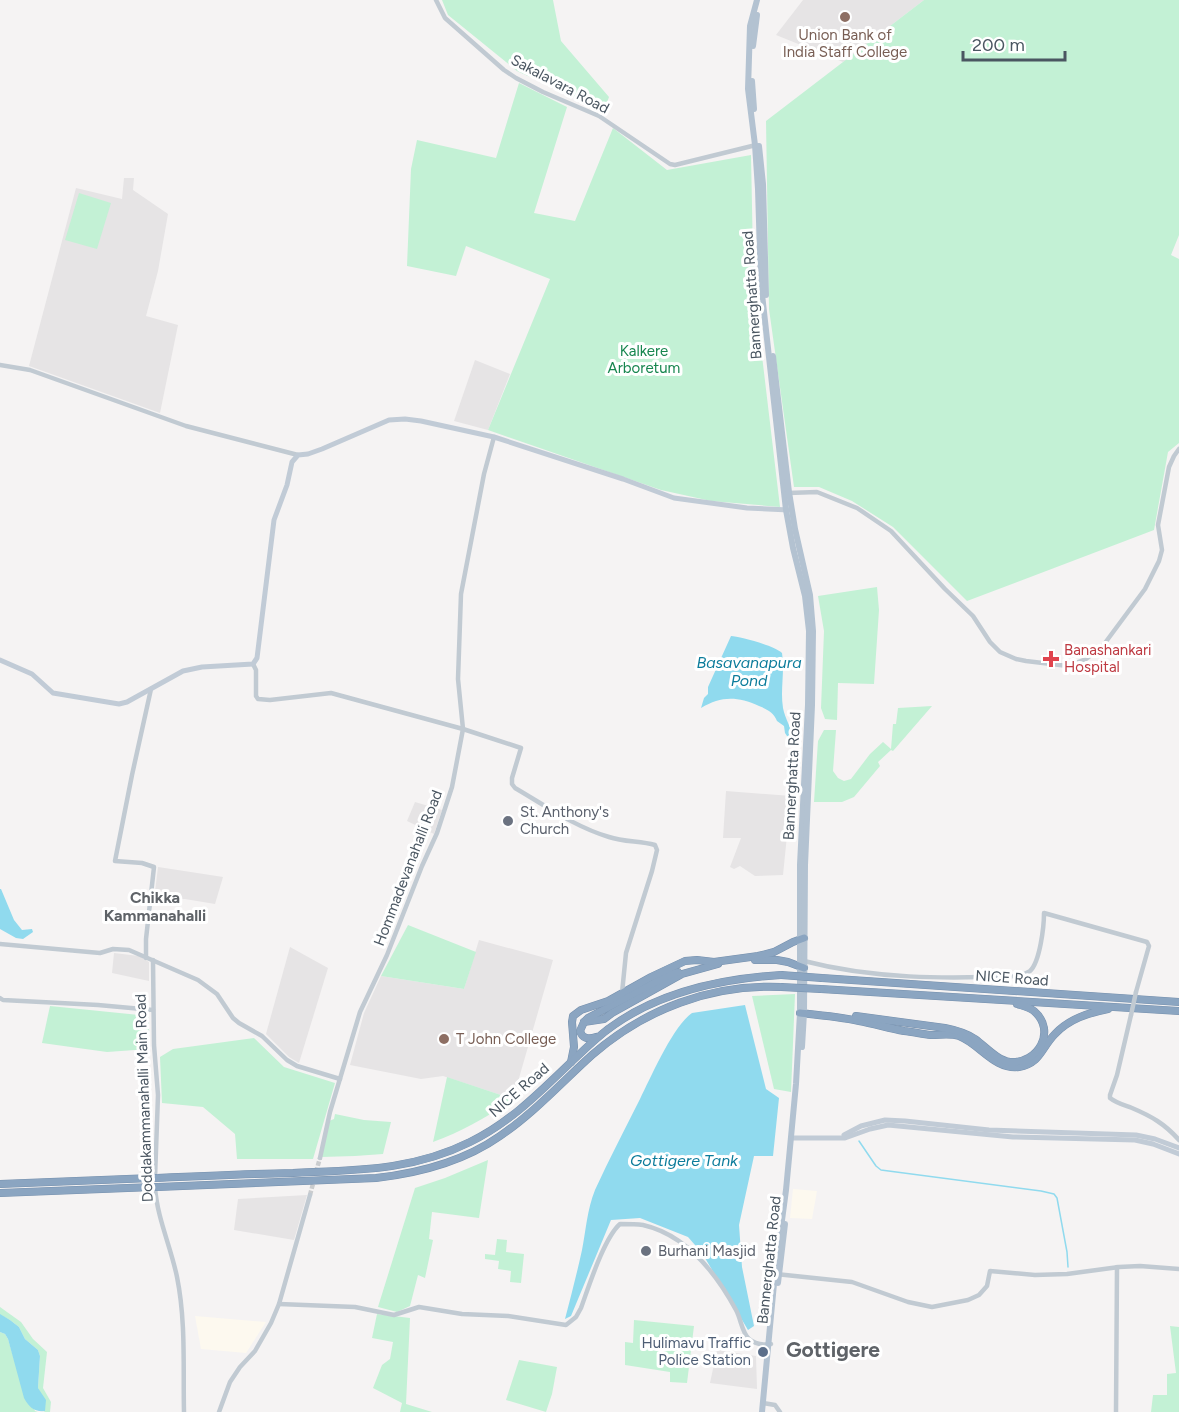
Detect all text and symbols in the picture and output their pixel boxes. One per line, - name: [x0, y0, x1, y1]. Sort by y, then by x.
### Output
- marker: Union Bank of India Staff College: [838, 10, 852, 24]
- scale bar: [963, 24, 1065, 62]
- place label: Union Bank of India Staff College: [783, 26, 907, 61]
- text: 200 m: [972, 34, 1025, 56]
- street label: Sakalavara Road: [508, 51, 612, 117]
- street label: Bannerghatta Road: [739, 230, 765, 360]
- park label: Kalkere Arboretum: [608, 342, 680, 377]
- place label: Banashankari Hospital: [1064, 641, 1152, 676]
- marker: Banashankari Hospital: [1042, 650, 1060, 668]
- water label: Basavanapura Pond: [696, 653, 802, 690]
- street label: Bannerghatta Road: [780, 711, 804, 841]
- street label: Hommadevanahalli Road: [370, 787, 446, 949]
- place label: St. Anthony's Church: [520, 803, 609, 838]
- marker: St. Anthony's Church: [501, 814, 515, 828]
- district label: Chikka Kammanahalli: [104, 888, 206, 925]
- street label: NICE Road: [975, 966, 1049, 990]
- street label: Doddakammanahalli Main Road: [131, 994, 157, 1202]
- place label: T John College: [456, 1030, 556, 1048]
- marker: T John College: [437, 1032, 451, 1046]
- street label: NICE Road: [485, 1059, 553, 1121]
- water label: Gottigere Tank: [630, 1151, 739, 1170]
- street label: Bannerghatta Road: [753, 1195, 785, 1325]
- place label: Burhani Masjid: [658, 1242, 756, 1260]
- marker: Burhani Masjid: [639, 1244, 653, 1258]
- place label: Hulimavu Traffic Police Station: [641, 1334, 751, 1369]
- district label: Gottigere: [786, 1337, 880, 1362]
- marker: Hulimavu Traffic Police Station: [756, 1345, 770, 1359]

